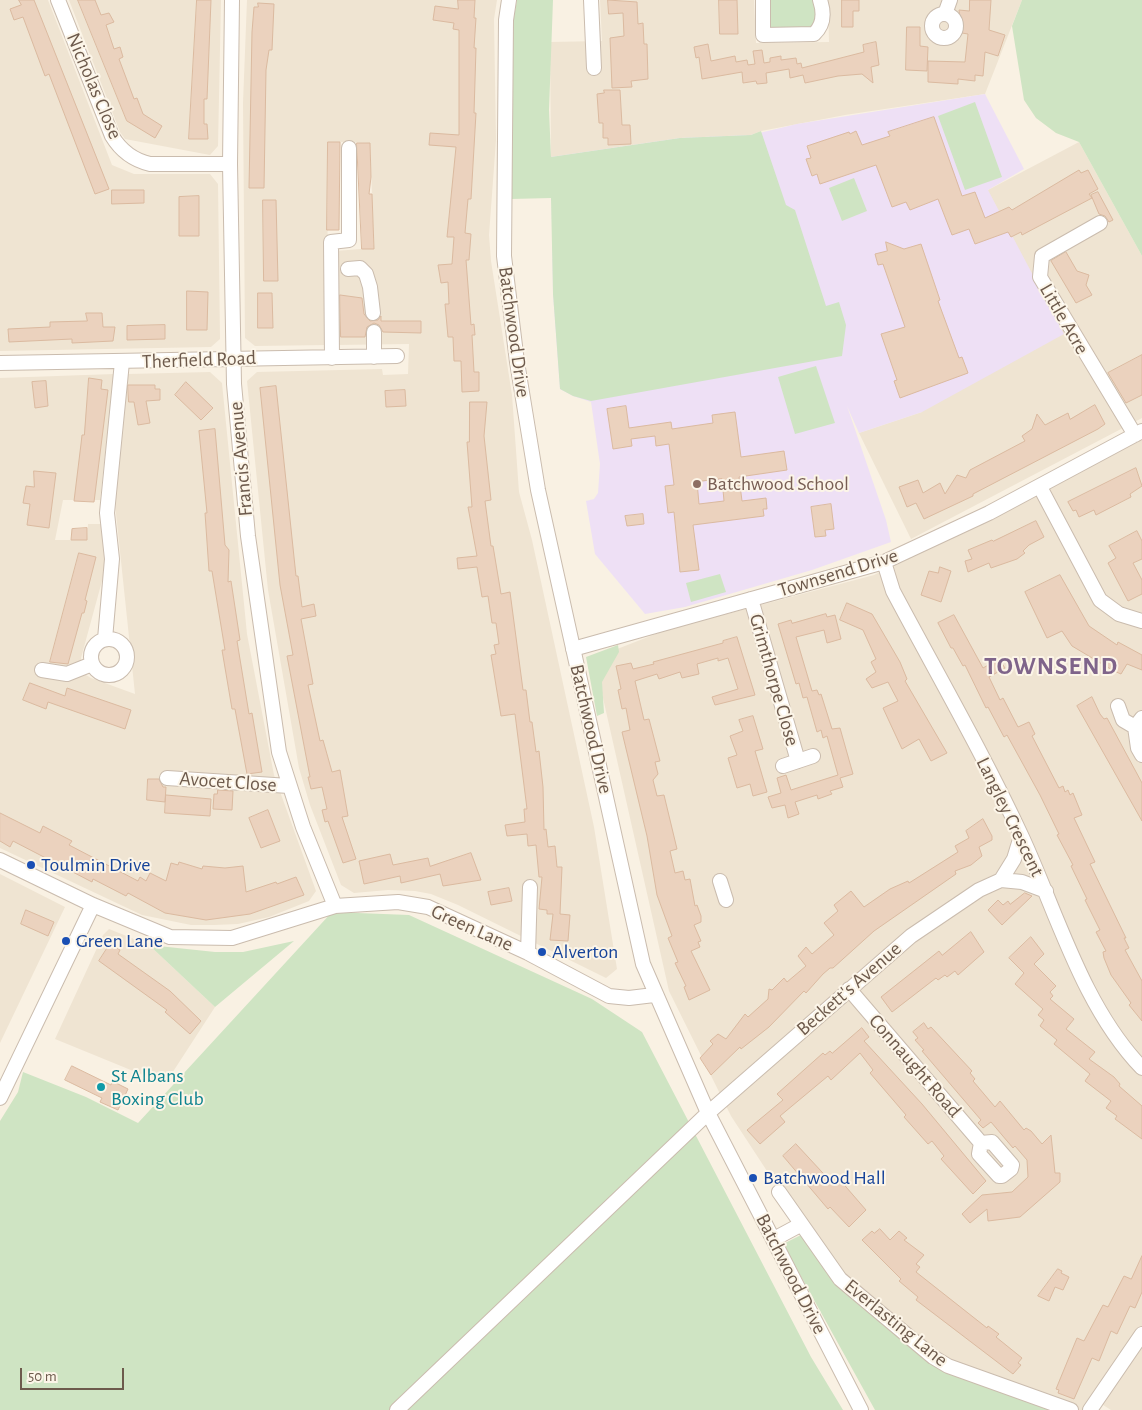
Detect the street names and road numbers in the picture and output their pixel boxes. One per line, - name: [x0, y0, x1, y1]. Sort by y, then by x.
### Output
- street label: Nicholas Close: [61, 29, 127, 143]
- street label: Batchwood Drive: [493, 265, 535, 399]
- street label: Little Acre: [1034, 279, 1094, 359]
- street label: Therfield Road: [141, 346, 257, 374]
- street label: Francis Avenue: [224, 401, 258, 517]
- street label: Townsend Drive: [775, 543, 901, 603]
- street label: Grimthorpe Close: [744, 611, 804, 749]
- street label: Batchwood Drive: [564, 662, 618, 796]
- street label: Langley Crescent: [971, 753, 1049, 881]
- street label: Avocet Close: [179, 767, 277, 797]
- street label: Green Lane: [427, 899, 517, 957]
- street label: Beckett's Avenue: [792, 937, 906, 1041]
- street label: Connaught Road: [864, 1009, 966, 1123]
- street label: Batchwood Drive: [750, 1210, 832, 1338]
- street label: Everlasting Lane: [840, 1274, 952, 1372]

